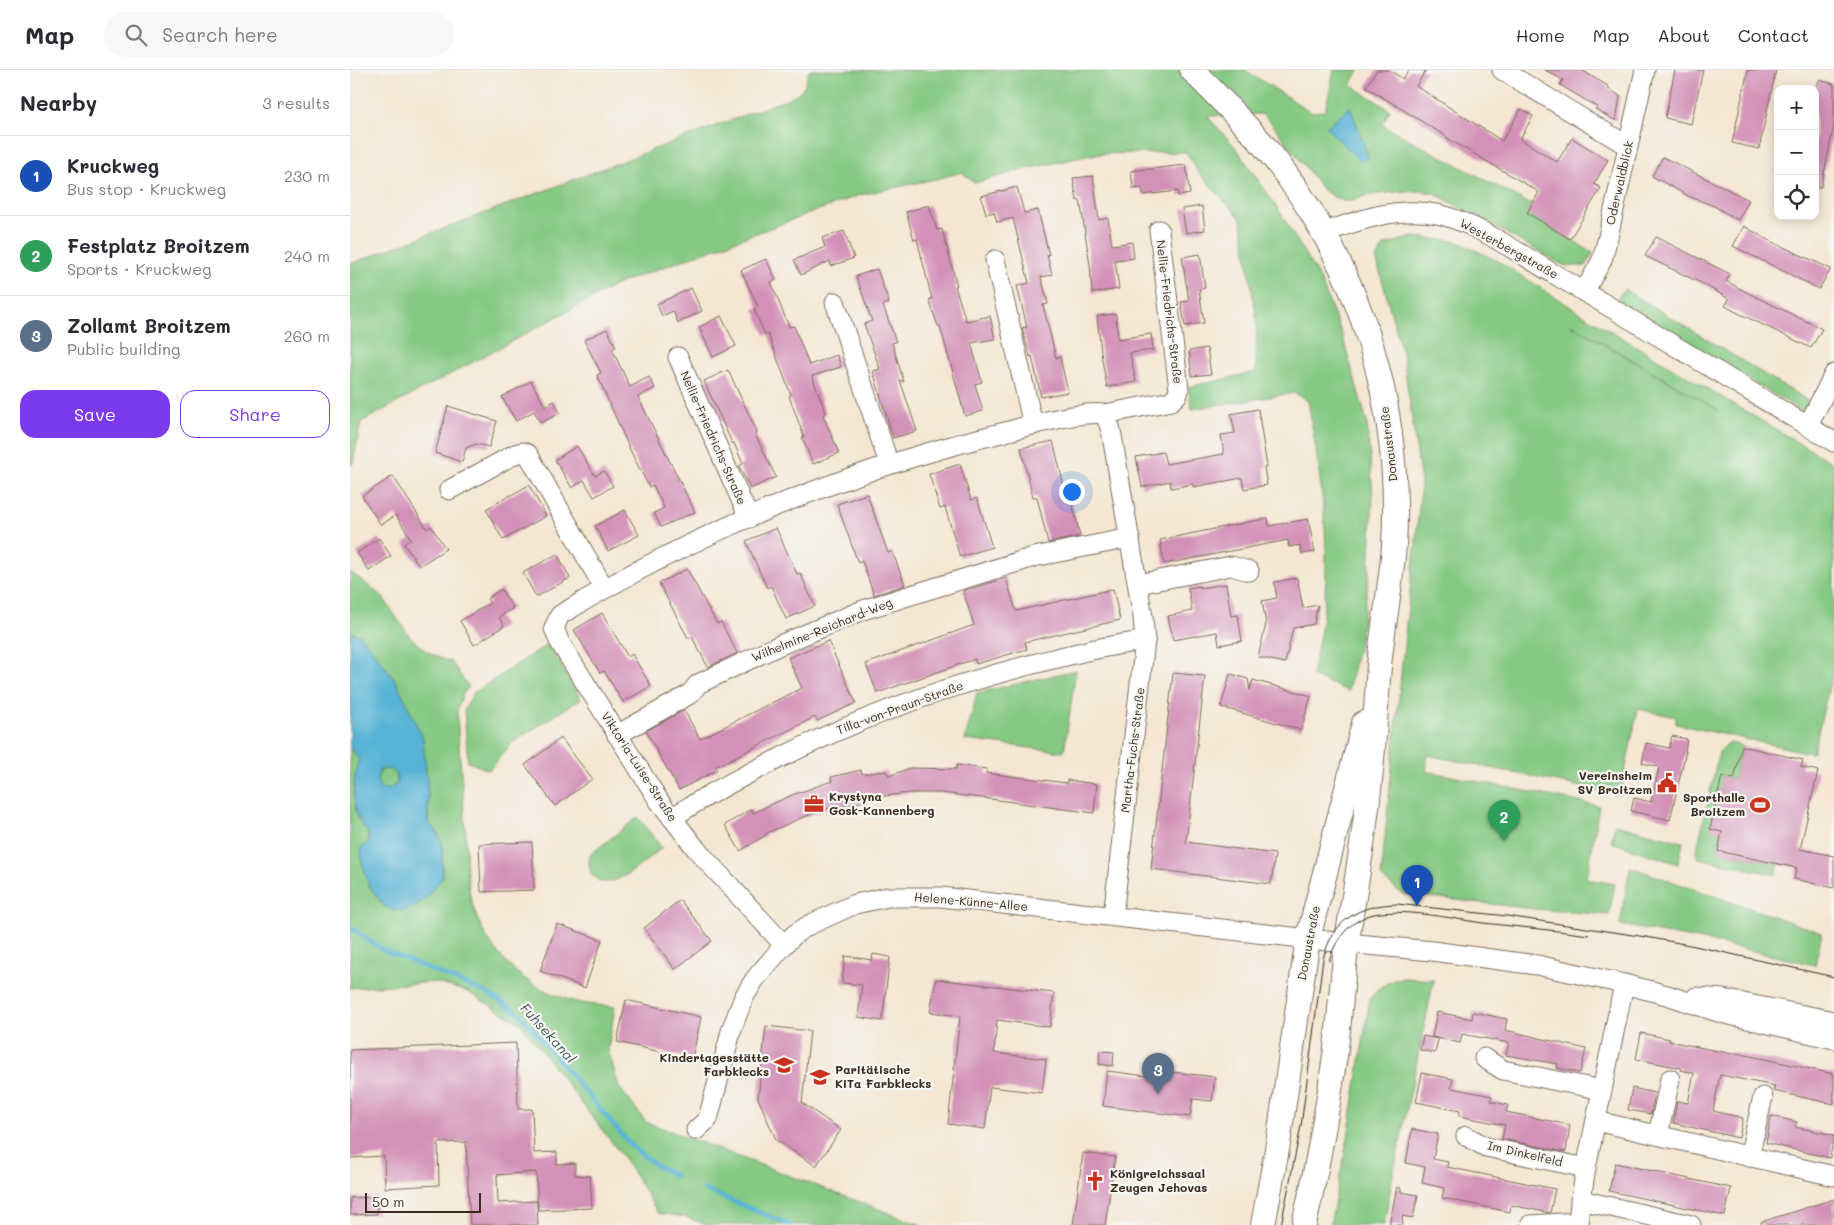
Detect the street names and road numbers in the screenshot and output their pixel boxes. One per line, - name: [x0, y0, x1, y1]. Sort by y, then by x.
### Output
- street label: Oderwaldblick: [1602, 139, 1636, 226]
- street label: Westerbergstraße: [1457, 214, 1562, 282]
- street label: Nellie-Friedrichs-Straße: [1153, 239, 1187, 385]
- street label: Nellie-Friedrichs-Straße: [677, 368, 751, 507]
- street label: Donaustraße: [1375, 406, 1401, 483]
- street label: Wilhelmine-Reichard-Weg: [749, 593, 894, 665]
- street label: Tilla-von-Praun-Straße: [834, 677, 965, 737]
- street label: Martha-Fuchs-Straße: [1116, 686, 1148, 813]
- street label: Viktoria-Luise-Straße: [598, 708, 681, 824]
- street label: Helene-Künne-Allee: [913, 888, 1029, 914]
- street label: Donaustraße: [1293, 904, 1323, 981]
- street label: Im Dinkelfeld: [1486, 1137, 1565, 1170]

